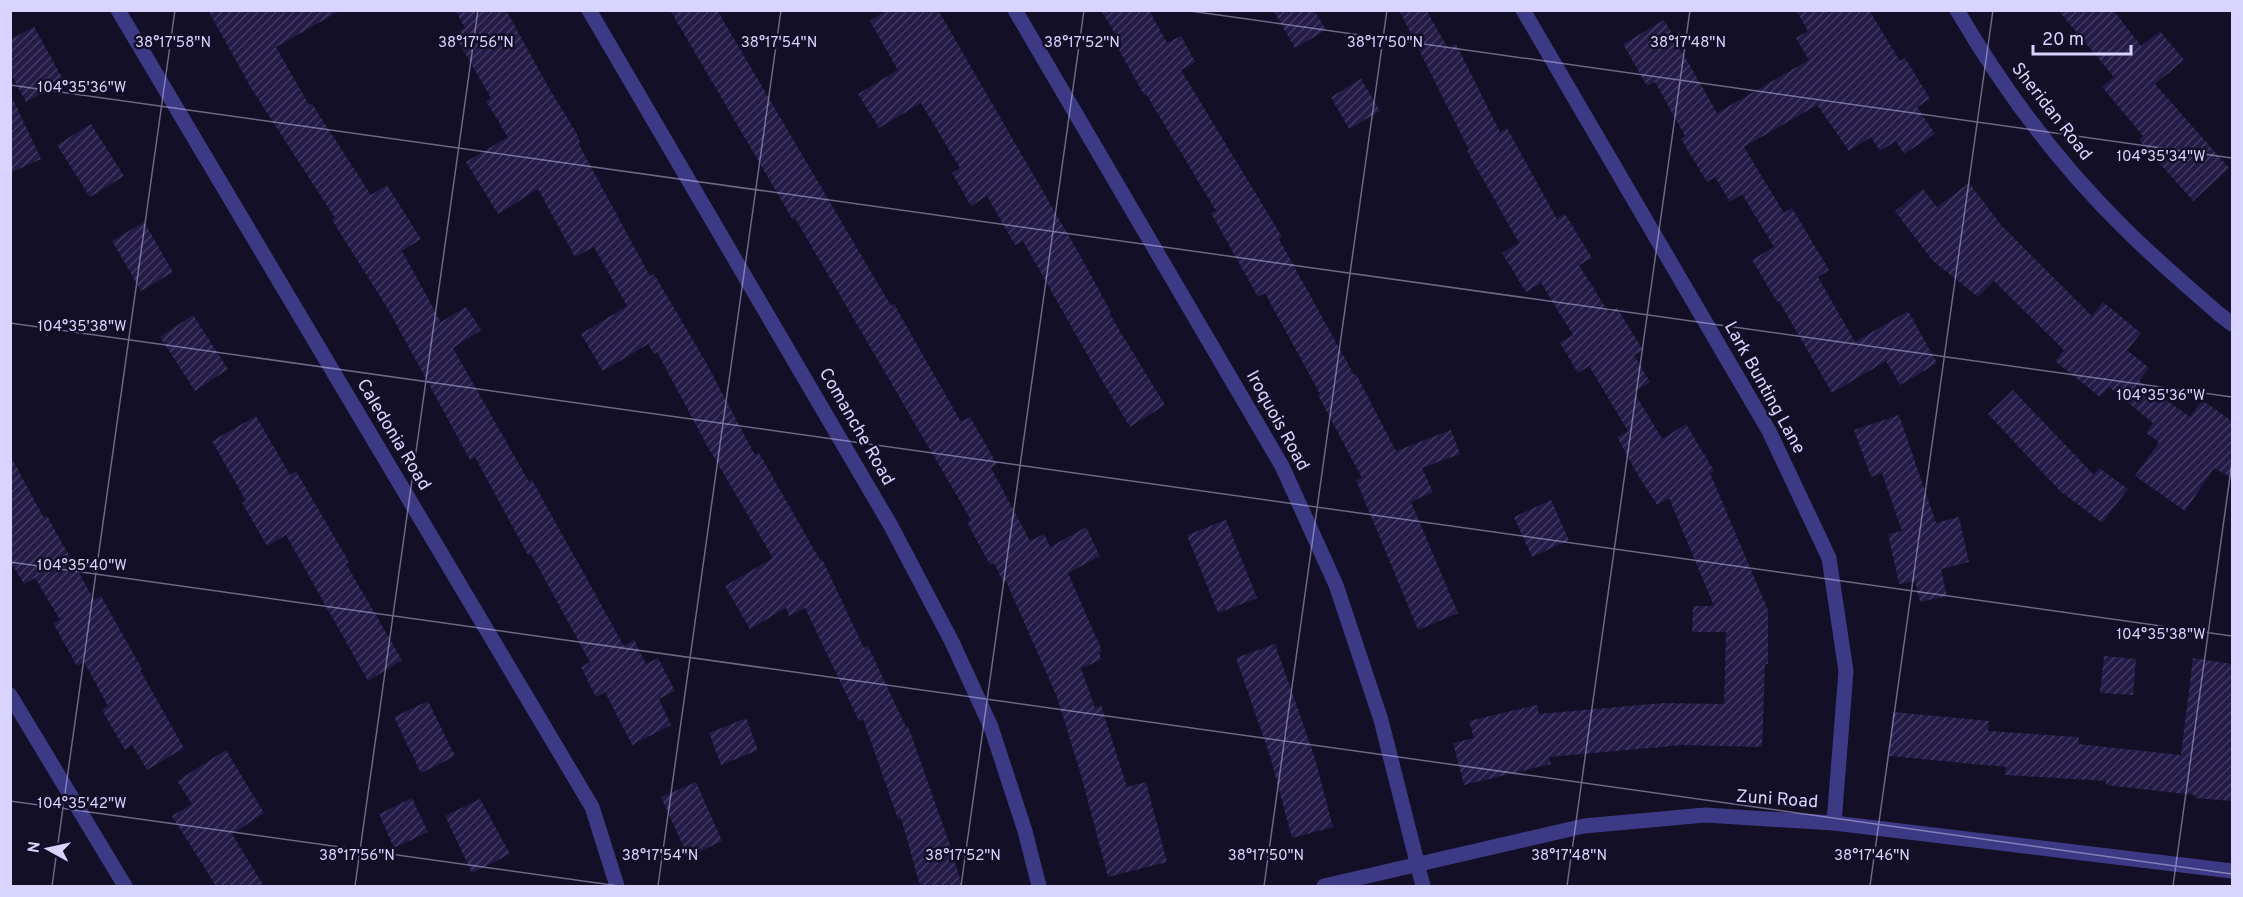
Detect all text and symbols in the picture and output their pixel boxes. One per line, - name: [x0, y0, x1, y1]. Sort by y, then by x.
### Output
- scale bar: [2033, 18, 2130, 56]
- text: 20 m: [2042, 29, 2084, 52]
- text: 38°17'58"N: [135, 34, 211, 53]
- text: 38°17'56"N: [438, 34, 514, 53]
- text: 38°17'54"N: [741, 34, 817, 53]
- text: 38°17'52"N: [1044, 34, 1120, 53]
- text: 38°17'50"N: [1347, 34, 1423, 53]
- text: 38°17'48"N: [1650, 34, 1726, 53]
- street label: Sheridan Road: [2005, 58, 2097, 166]
- text: 104°35'36"W: [38, 79, 126, 98]
- text: 104°35'34"W: [2116, 148, 2206, 167]
- text: 104°35'38"W: [37, 318, 127, 337]
- street label: Lark Bunting Lane: [1718, 318, 1810, 458]
- street label: Comanche Road: [813, 364, 899, 490]
- street label: Iroquois Road: [1240, 367, 1314, 475]
- street label: Caledonia Road: [351, 375, 435, 495]
- text: 104°35'36"W: [2117, 387, 2205, 406]
- text: 104°35'40"W: [37, 557, 127, 576]
- text: 104°35'38"W: [2116, 626, 2206, 645]
- street label: Zuni Road: [1735, 786, 1819, 814]
- text: 104°35'42"W: [37, 795, 127, 814]
- north arrow: [18, 819, 78, 879]
- text: N: [24, 840, 46, 854]
- text: 38°17'56"N: [319, 847, 395, 866]
- text: 38°17'54"N: [622, 847, 698, 866]
- text: 38°17'52"N: [925, 847, 1001, 866]
- text: 38°17'50"N: [1228, 847, 1304, 866]
- text: 38°17'48"N: [1531, 847, 1607, 866]
- text: 38°17'46"N: [1834, 847, 1910, 866]

